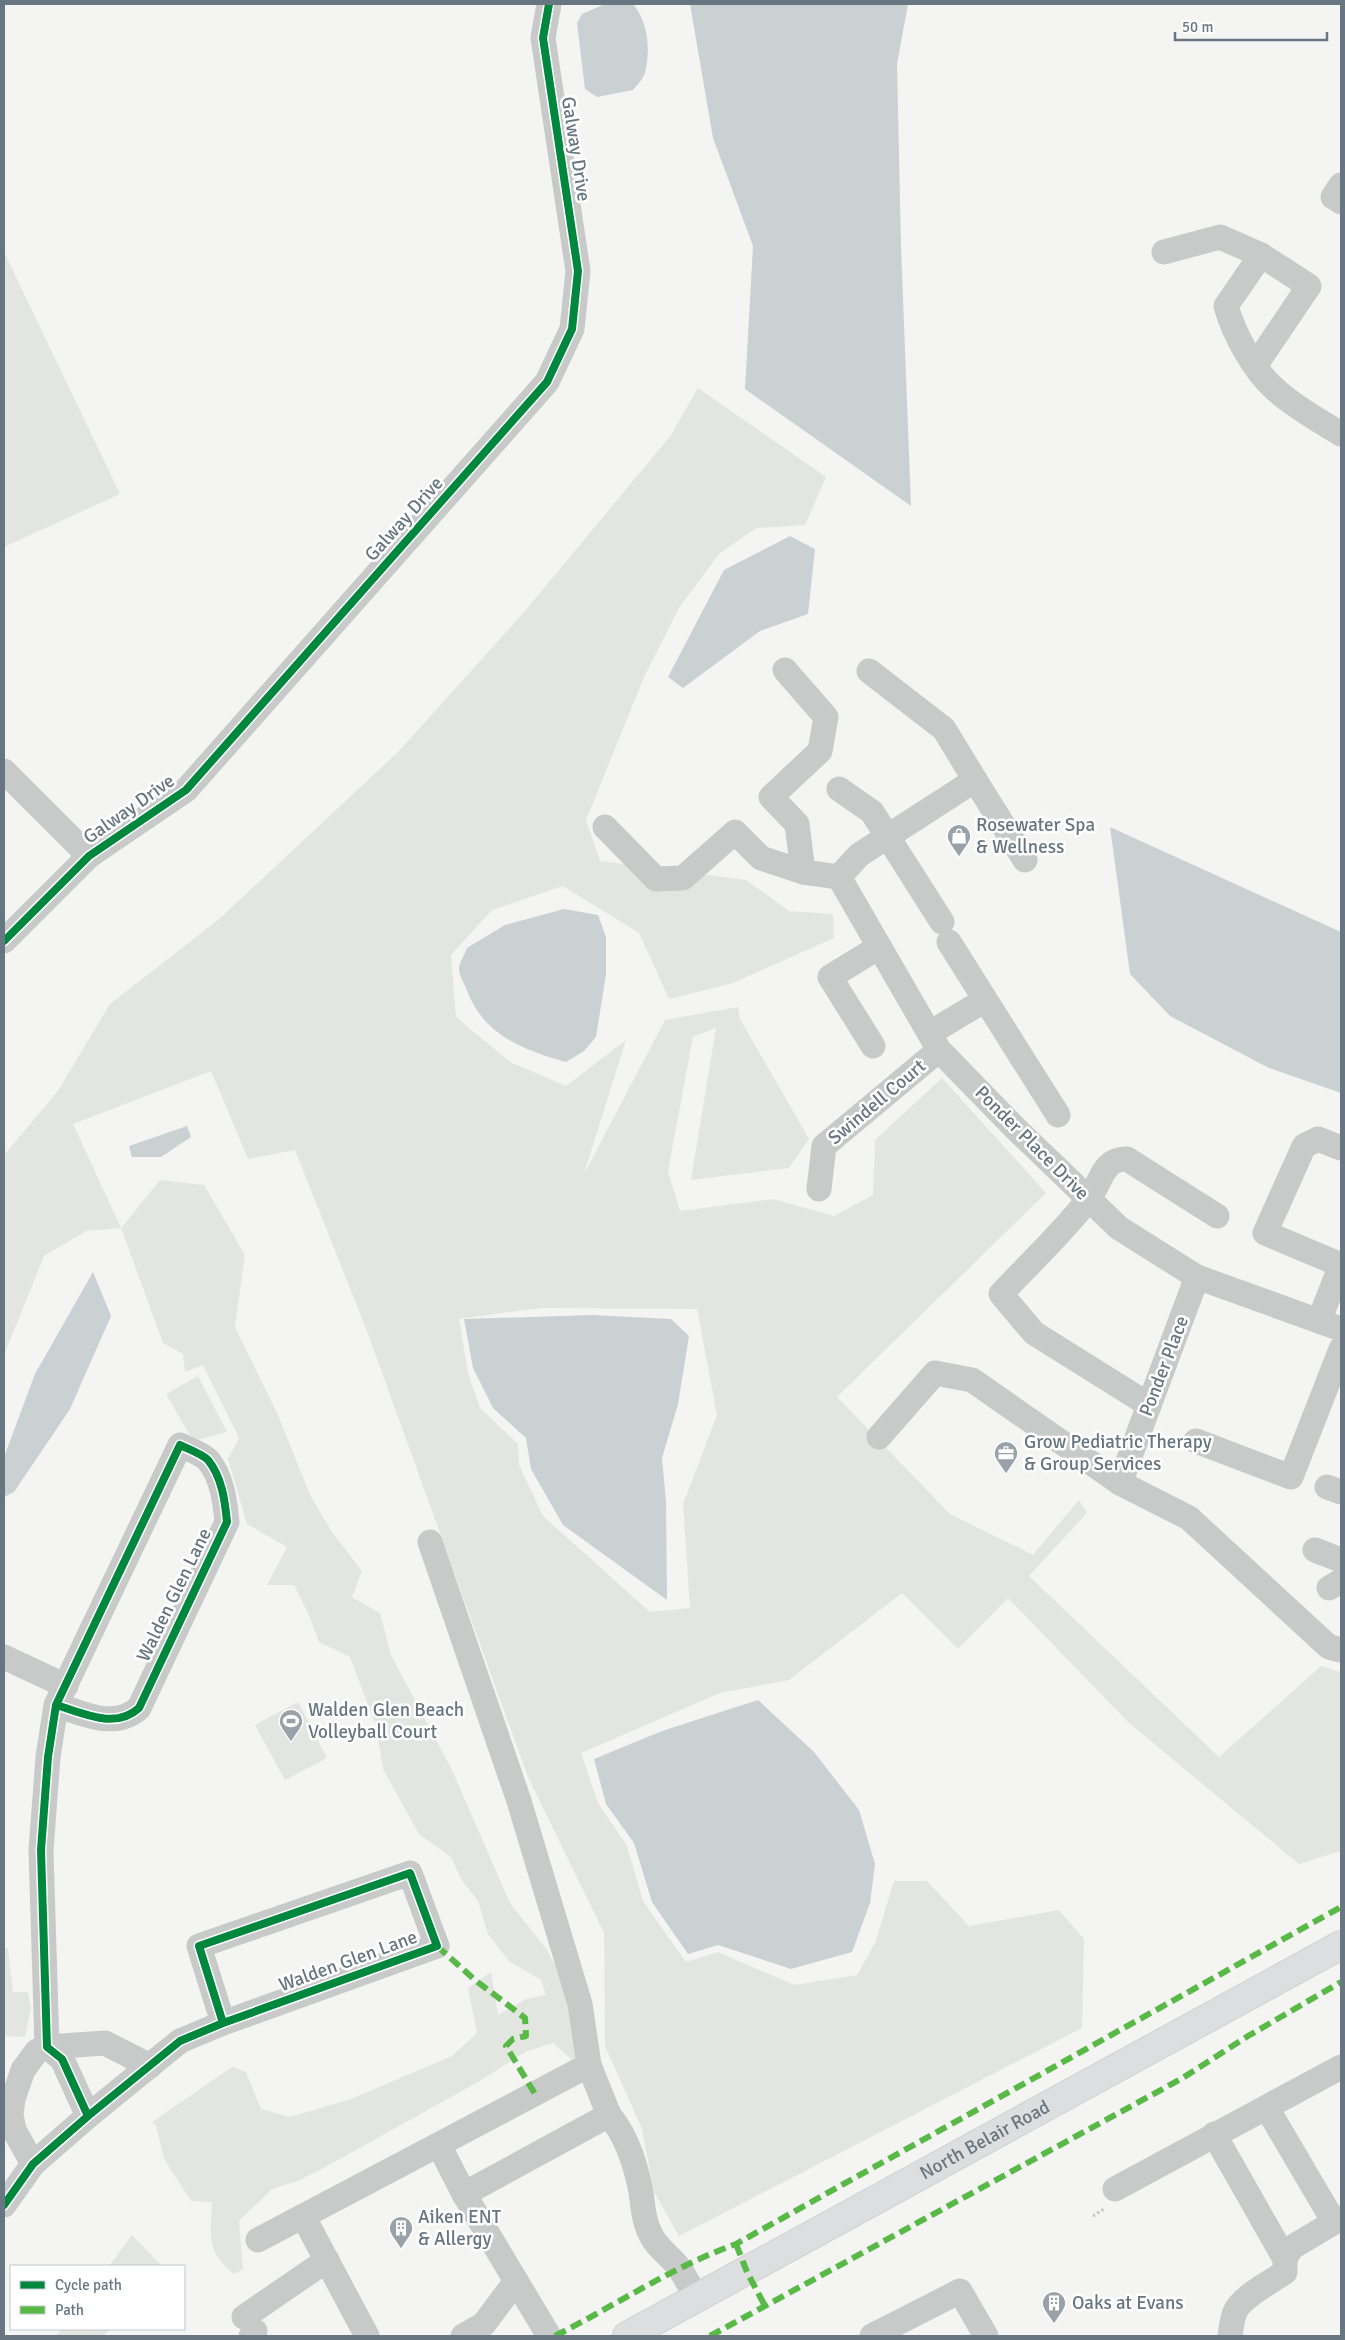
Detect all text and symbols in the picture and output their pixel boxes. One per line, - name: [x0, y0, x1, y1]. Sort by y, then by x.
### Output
- scale bar: [1175, 10, 1328, 42]
- text: 50 m: [1182, 18, 1213, 36]
- street label: Galway Drive: [556, 95, 596, 203]
- street label: Galway Drive: [360, 472, 448, 566]
- street label: Galway Drive: [79, 769, 179, 849]
- place label: Rosewater Spa & Wellness: [976, 813, 1095, 859]
- shop icon: Rosewater Spa & Wellness: [946, 823, 972, 857]
- street label: Swindell Court: [823, 1054, 931, 1150]
- street label: Ponder Place Drive: [970, 1081, 1094, 1205]
- street label: Ponder Place: [1134, 1312, 1194, 1420]
- place label: Grow Pediatric Therapy & Group Services: [1024, 1430, 1212, 1476]
- office icon: Grow Pediatric Therapy & Group Services: [993, 1440, 1019, 1474]
- street label: Walden Glen Lane: [131, 1524, 217, 1666]
- place label: Walden Glen Beach Volleyball Court: [308, 1698, 464, 1744]
- sports icon: Walden Glen Beach Volleyball Court: [278, 1708, 304, 1742]
- street label: Walden Glen Lane: [275, 1925, 421, 1997]
- street label: North Belair Road: [916, 2095, 1054, 2185]
- place label: Aiken ENT & Allergy: [418, 2205, 502, 2251]
- building icon: Aiken ENT & Allergy: [388, 2215, 414, 2249]
- legend: [10, 2265, 185, 2330]
- text: Cycle path: [55, 2276, 122, 2294]
- building icon: Oaks at Evans: [1041, 2290, 1067, 2324]
- place label: Oaks at Evans: [1072, 2291, 1184, 2315]
- text: Path: [55, 2301, 84, 2319]

